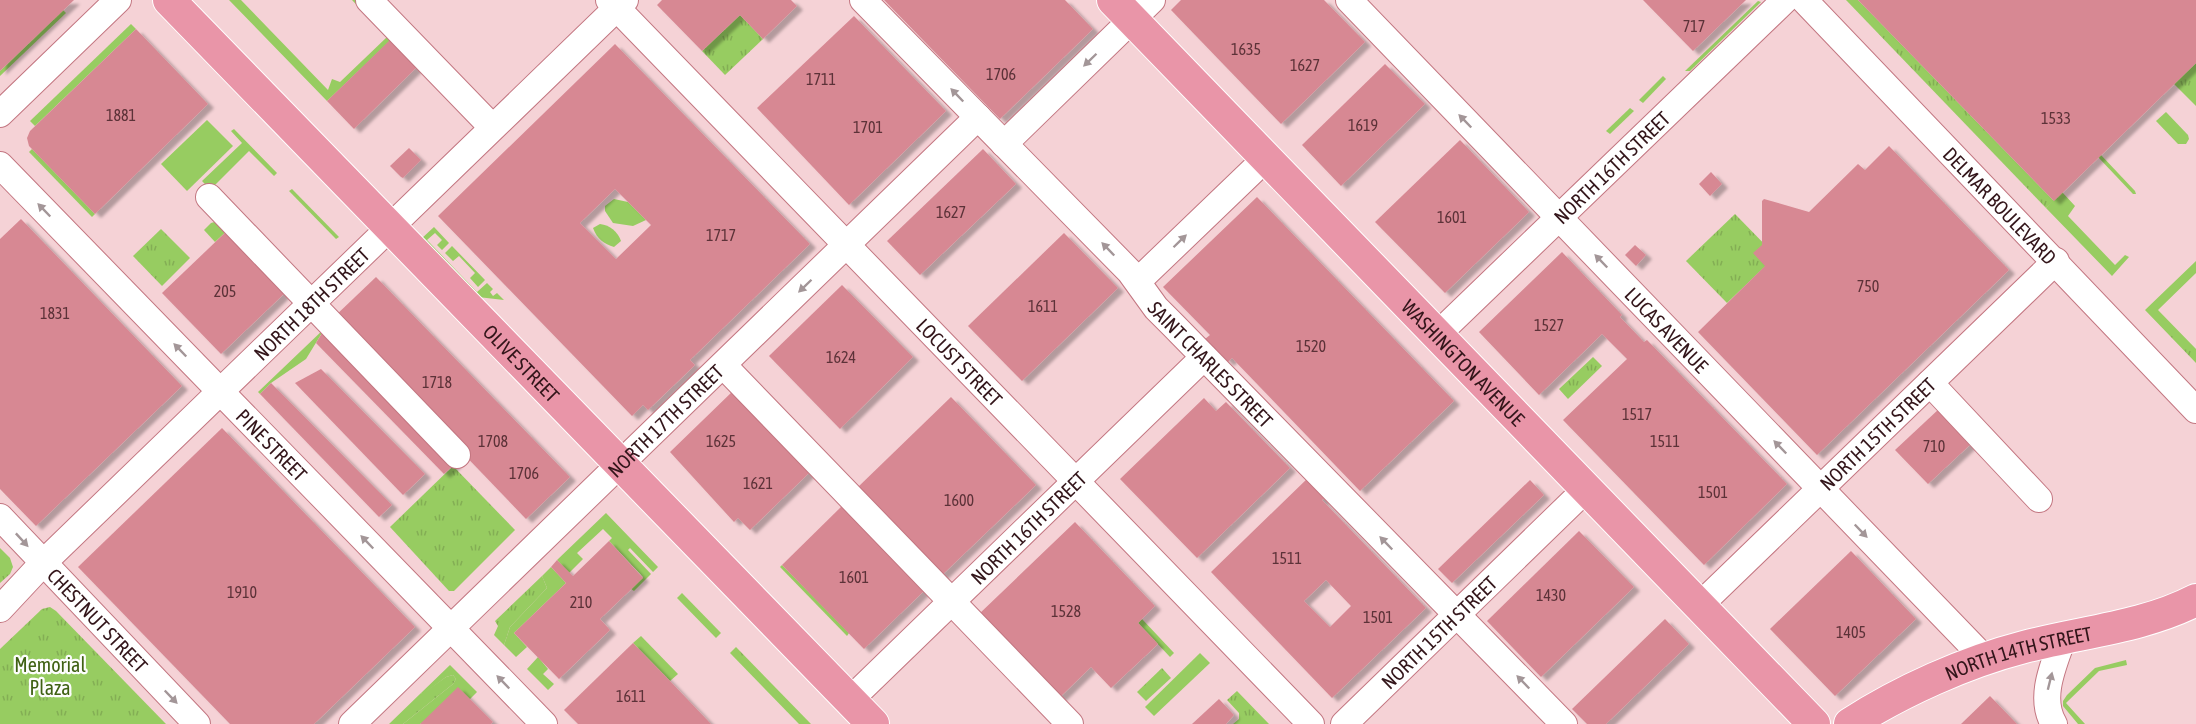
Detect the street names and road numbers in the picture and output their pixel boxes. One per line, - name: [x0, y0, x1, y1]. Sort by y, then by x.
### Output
- street label: NORTH 16TH STREET: [1549, 106, 1674, 228]
- street label: DELMAR BOULEVARD: [1939, 142, 2061, 269]
- street label: NORTH 18TH STREET: [249, 243, 374, 365]
- street label: LUCAS AVENUE: [1621, 282, 1714, 377]
- street label: WASHINGTON AVENUE: [1398, 294, 1530, 430]
- street label: SAINT CHARLES STREET: [1144, 297, 1278, 432]
- street label: LOCUST STREET: [912, 313, 1008, 410]
- street label: OLIVE STREET: [479, 319, 565, 406]
- street label: NORTH 17TH STREET: [603, 359, 728, 482]
- street label: NORTH 15TH STREET: [1815, 373, 1940, 495]
- street label: PINE STREET: [232, 404, 312, 485]
- street label: NORTH 16TH STREET: [966, 466, 1091, 588]
- street label: CHESTNUT STREET: [43, 563, 153, 677]
- street label: NORTH 15TH STREET: [1376, 571, 1501, 693]
- street label: NORTH 14TH STREET: [1941, 621, 2094, 684]

